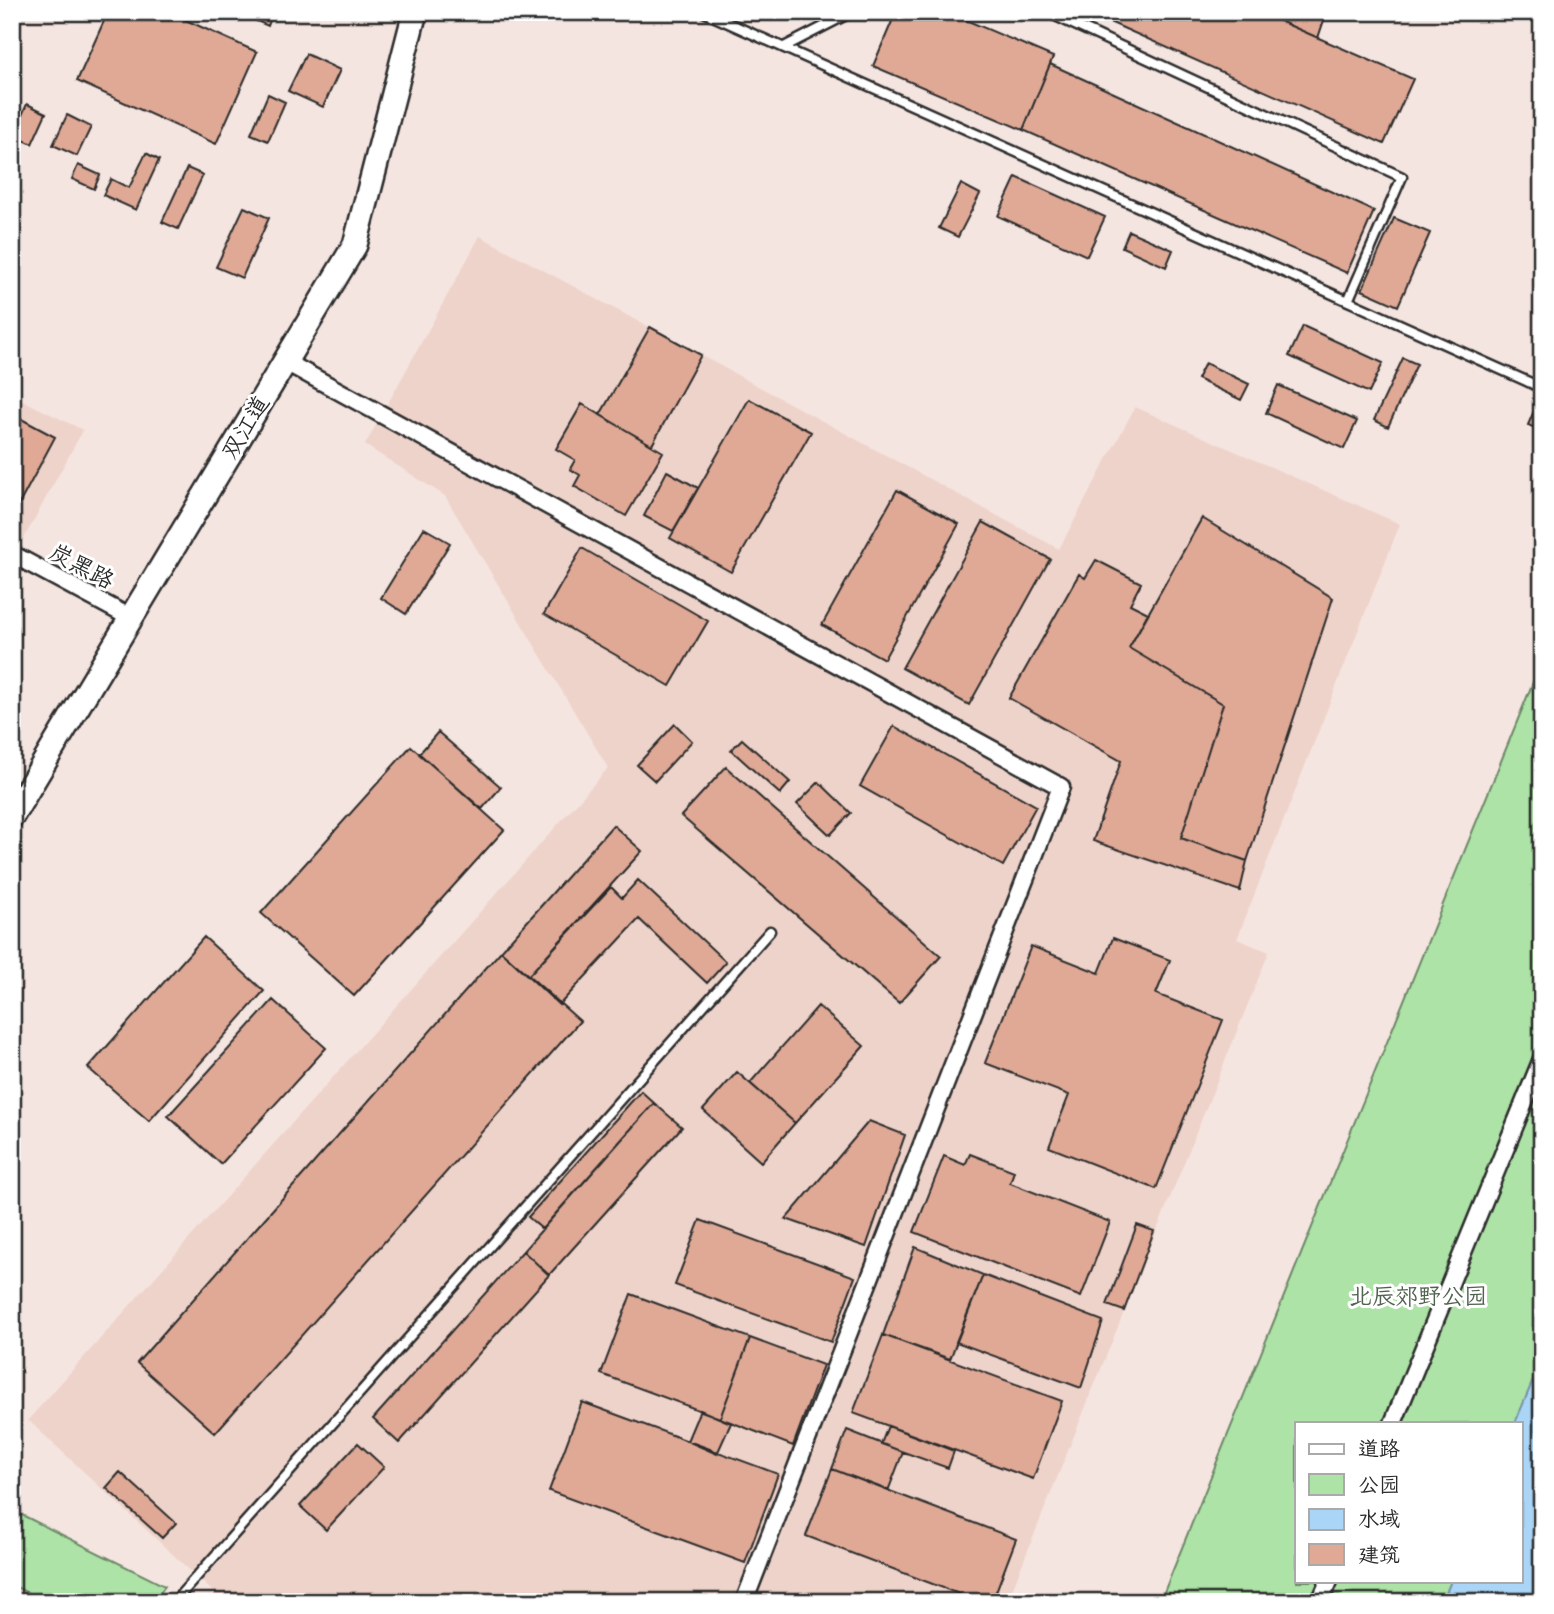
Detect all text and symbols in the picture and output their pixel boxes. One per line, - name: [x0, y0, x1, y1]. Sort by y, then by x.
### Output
- street label: 双江道: [216, 391, 280, 467]
- street label: 炭黑路: [42, 538, 119, 600]
- park label: 北辰郊野公园: [1349, 1283, 1487, 1316]
- legend: [1295, 1422, 1522, 1582]
- text: 道路: [1358, 1437, 1400, 1467]
- text: 公园: [1358, 1473, 1400, 1503]
- text: 水域: [1358, 1507, 1400, 1537]
- text: 建筑: [1358, 1543, 1400, 1573]

